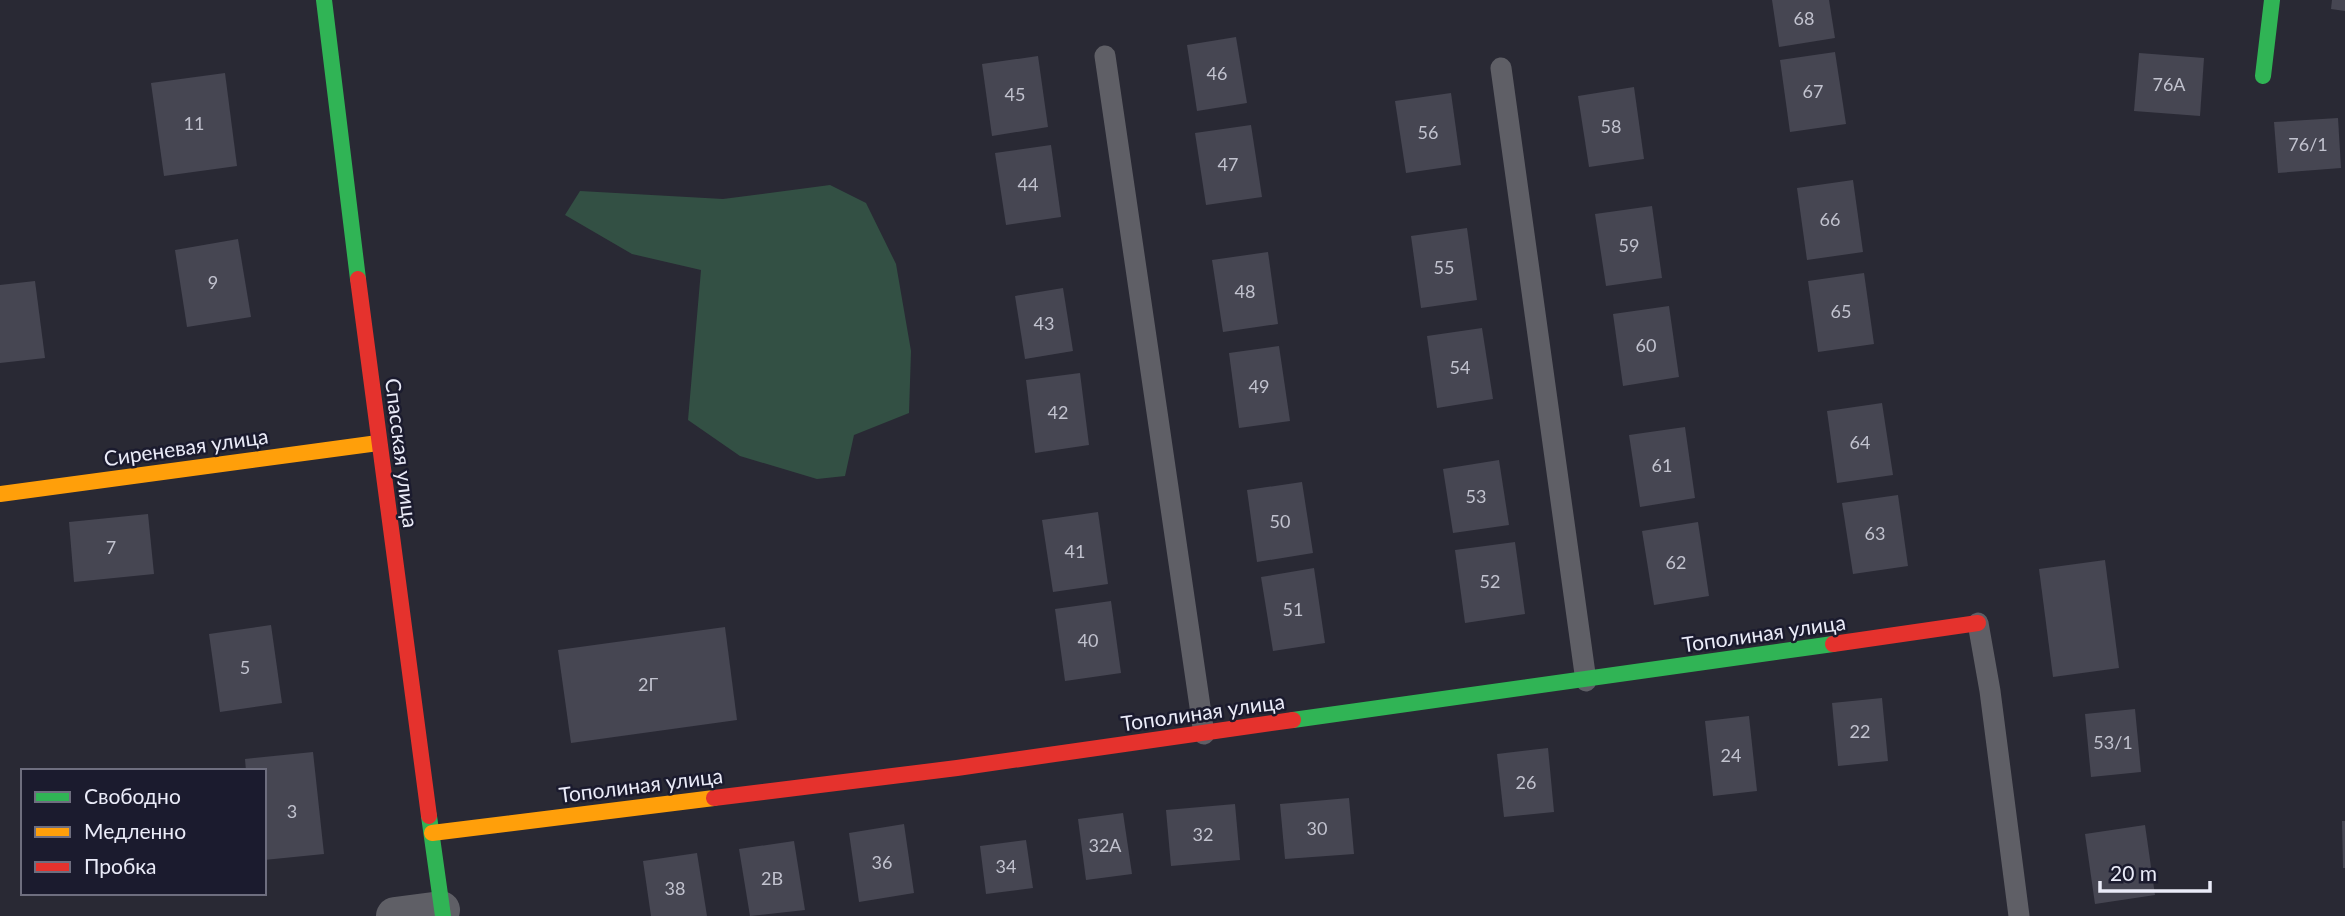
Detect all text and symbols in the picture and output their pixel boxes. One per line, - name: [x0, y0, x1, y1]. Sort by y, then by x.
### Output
- house number: 68: [1794, 7, 1814, 29]
- house number: 46: [1207, 62, 1227, 84]
- house number: 76А: [2152, 73, 2186, 95]
- house number: 67: [1803, 80, 1823, 102]
- house number: 45: [1005, 83, 1025, 105]
- house number: 11: [184, 112, 204, 134]
- house number: 58: [1601, 115, 1621, 137]
- house number: 56: [1418, 121, 1438, 143]
- house number: 76/1: [2288, 133, 2328, 155]
- house number: 47: [1218, 153, 1238, 175]
- house number: 44: [1018, 173, 1038, 195]
- house number: 66: [1820, 208, 1840, 230]
- house number: 59: [1619, 234, 1639, 256]
- house number: 55: [1434, 256, 1454, 278]
- house number: 9: [208, 271, 218, 293]
- house number: 48: [1235, 280, 1255, 302]
- house number: 65: [1831, 300, 1851, 322]
- house number: 43: [1034, 312, 1054, 334]
- house number: 60: [1636, 334, 1656, 356]
- house number: 54: [1450, 356, 1470, 378]
- house number: 49: [1249, 375, 1269, 397]
- street label: Спасская улица: [381, 377, 424, 529]
- house number: 42: [1048, 401, 1068, 423]
- street label: Сиреневая улица: [102, 423, 270, 470]
- house number: 64: [1850, 431, 1870, 453]
- house number: 61: [1652, 454, 1672, 476]
- house number: 53: [1466, 485, 1486, 507]
- house number: 50: [1270, 510, 1290, 532]
- house number: 63: [1865, 522, 1885, 544]
- house number: 7: [106, 536, 116, 558]
- house number: 41: [1065, 540, 1085, 562]
- house number: 62: [1666, 551, 1686, 573]
- house number: 52: [1480, 570, 1500, 592]
- house number: 51: [1283, 598, 1303, 620]
- street label: Тополиная улица: [1680, 609, 1847, 656]
- house number: 40: [1078, 629, 1098, 651]
- house number: 5: [240, 656, 250, 678]
- house number: 2Г: [638, 673, 658, 695]
- street label: Тополиная улица: [1119, 688, 1286, 735]
- house number: 22: [1850, 720, 1870, 742]
- house number: 53/1: [2093, 731, 2133, 753]
- house number: 24: [1721, 744, 1741, 766]
- street label: Тополиная улица: [557, 762, 724, 807]
- legend: [21, 769, 266, 895]
- house number: 26: [1516, 771, 1536, 793]
- text: Свободно: [84, 783, 181, 808]
- house number: 3: [287, 800, 297, 822]
- house number: 30: [1307, 817, 1327, 839]
- text: Медленно: [84, 818, 186, 843]
- house number: 32: [1193, 823, 1213, 845]
- house number: 32А: [1088, 834, 1122, 856]
- scale bar: [2100, 850, 2210, 894]
- house number: 36: [872, 851, 892, 873]
- text: Пробка: [84, 853, 157, 878]
- house number: 34: [996, 855, 1016, 877]
- text: 20 m: [2110, 860, 2157, 885]
- house number: 2В: [761, 867, 783, 889]
- house number: 38: [665, 877, 685, 899]

